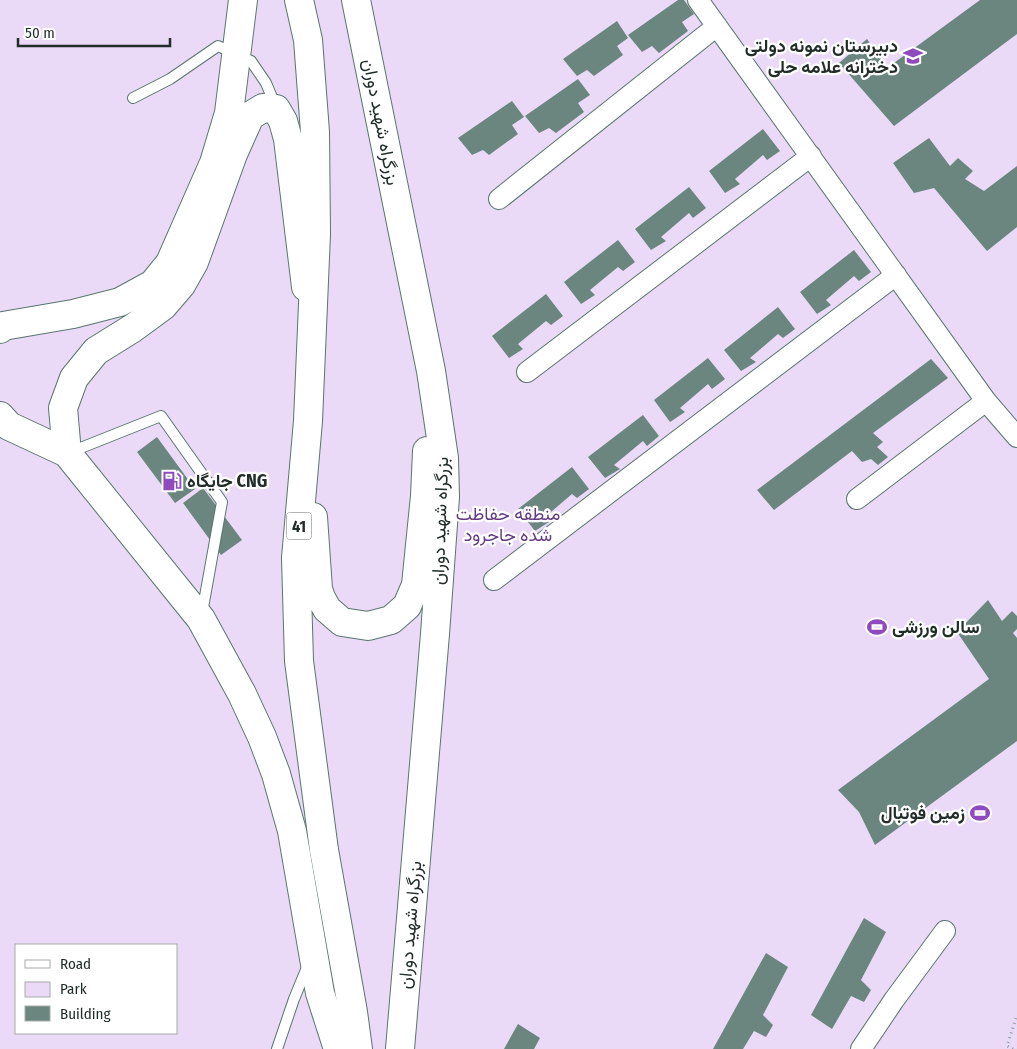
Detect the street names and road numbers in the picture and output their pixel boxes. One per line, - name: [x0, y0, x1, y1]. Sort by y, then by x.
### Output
- street label: بزرگراه شهید دوران: [358, 57, 404, 187]
- street label: بزرگراه شهید دوران: [427, 456, 453, 586]
- road number: 41: [286, 512, 312, 540]
- street label: بزرگراه شهید دوران: [393, 860, 427, 990]

